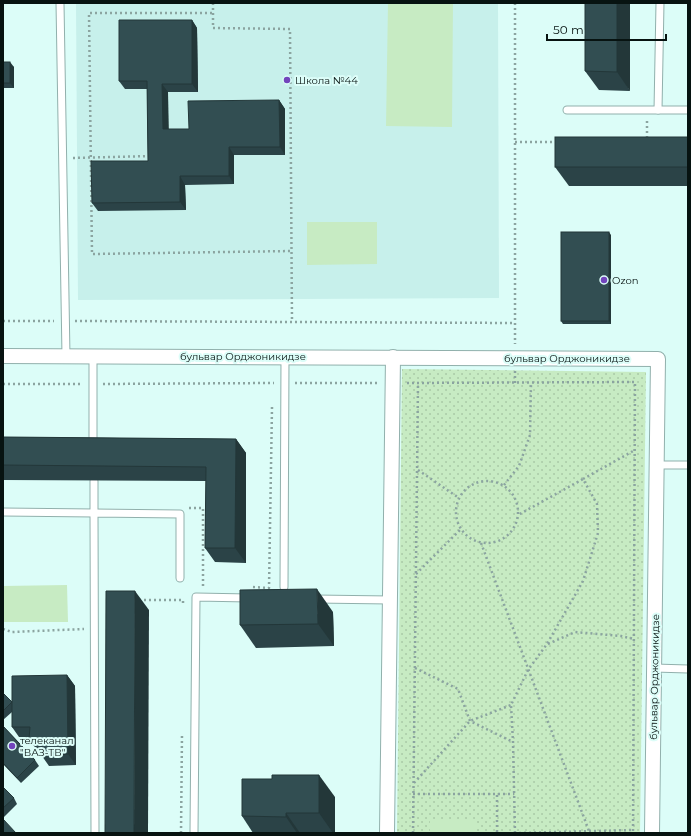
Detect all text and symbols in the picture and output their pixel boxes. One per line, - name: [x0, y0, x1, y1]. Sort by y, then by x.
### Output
- scale bar: [547, 16, 666, 42]
- text: 50 m: [553, 22, 584, 37]
- place label: Школа №44: [295, 74, 358, 87]
- marker: Школа №44: [282, 75, 292, 85]
- place label: Ozon: [612, 274, 638, 287]
- marker: Ozon: [599, 275, 609, 285]
- street label: бульвар Орджоникидзе: [180, 350, 306, 363]
- street label: бульвар Орджоникидзе: [504, 352, 630, 365]
- street label: бульвар Орджоникидзе: [647, 614, 662, 740]
- place label: телеканал "ВАЗ-ТВ": [20, 734, 74, 759]
- marker: телеканал "ВАЗ-ТВ": [7, 741, 17, 751]

